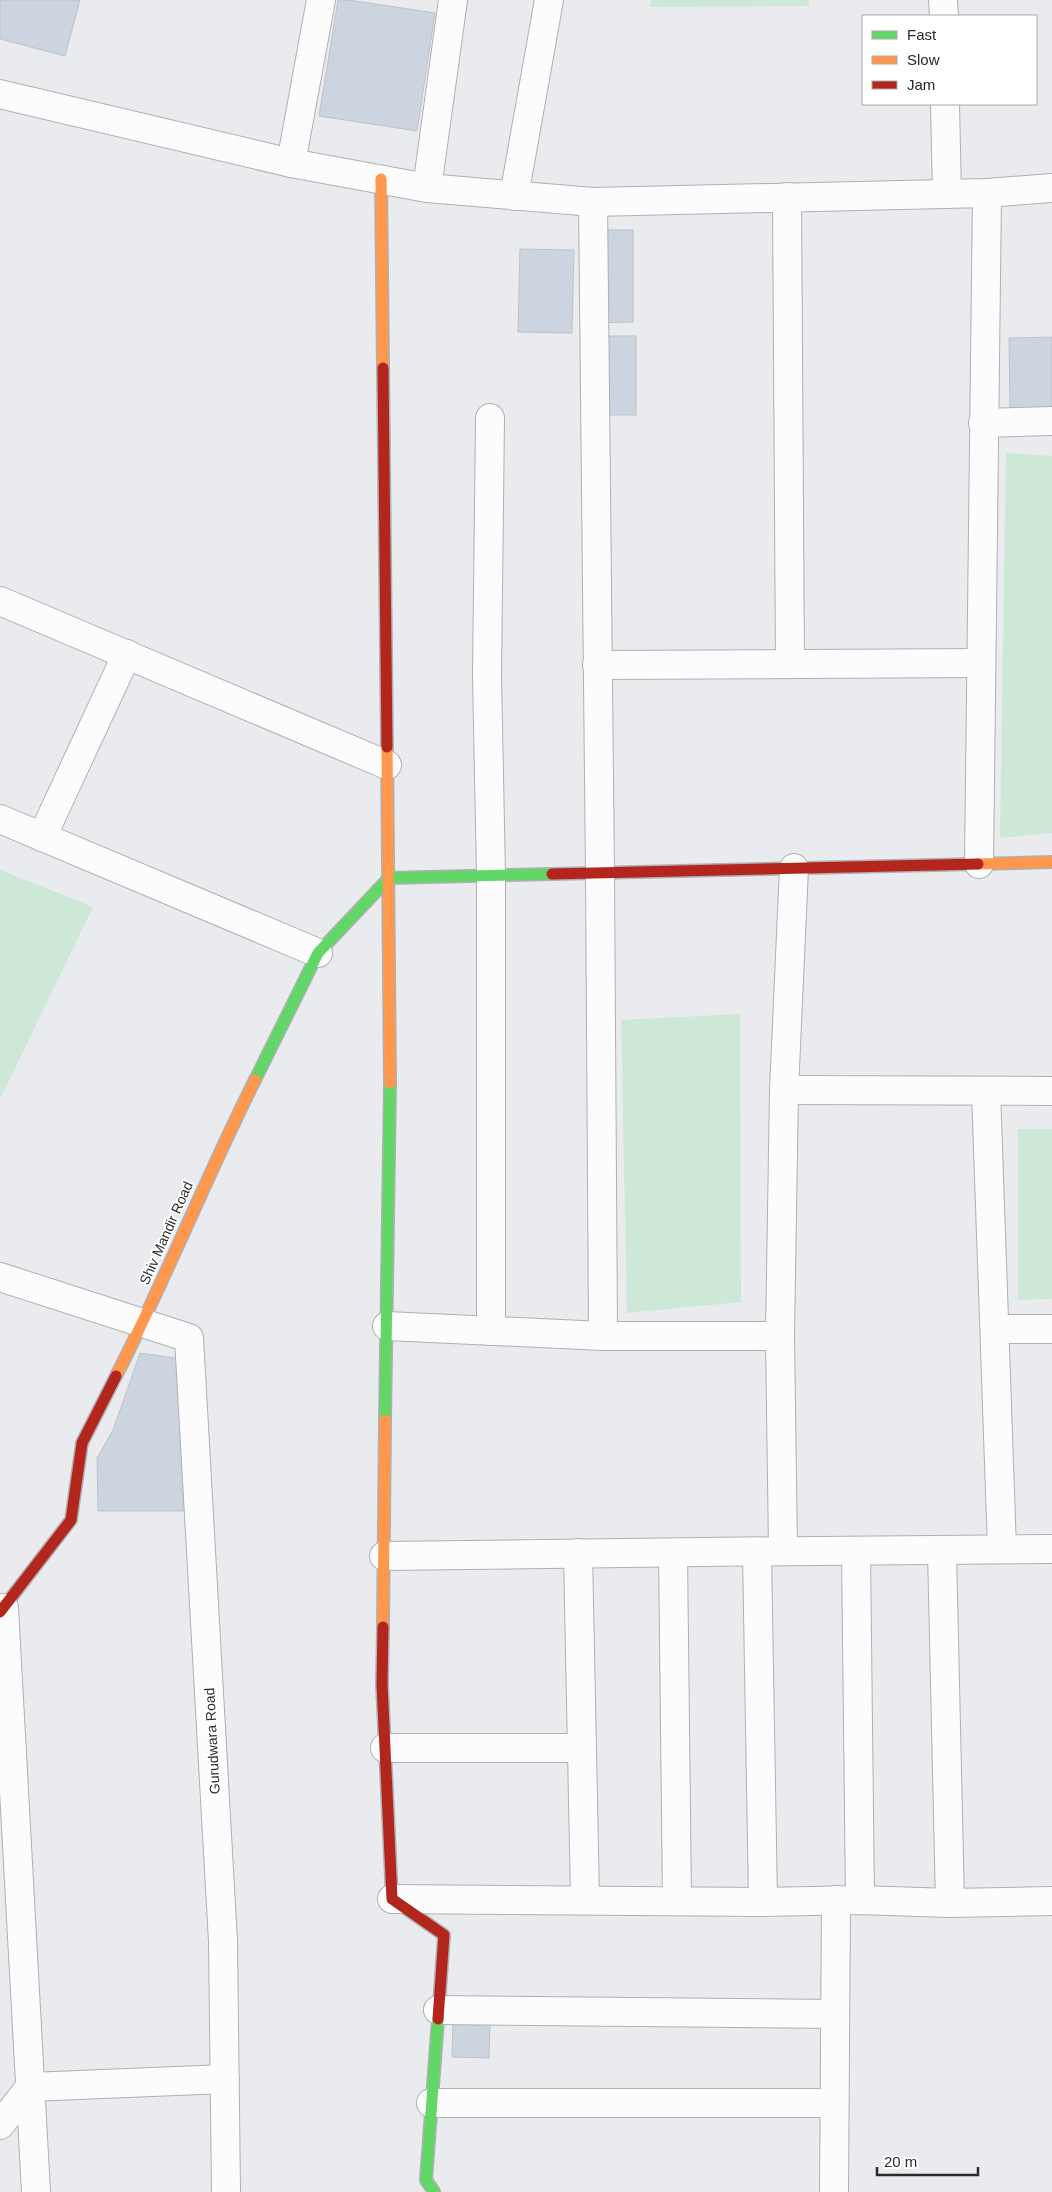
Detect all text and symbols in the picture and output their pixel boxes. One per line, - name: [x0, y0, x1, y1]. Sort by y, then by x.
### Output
- legend: [862, 15, 1037, 105]
- text: Fast: [907, 26, 937, 43]
- text: Slow: [907, 51, 940, 68]
- text: Jam: [907, 76, 935, 93]
- street label: Shiv Mandir Road: [136, 1179, 196, 1287]
- street label: Gurudwara Road: [201, 1687, 223, 1795]
- scale bar: [877, 2144, 978, 2176]
- text: 20 m: [884, 2153, 917, 2170]

